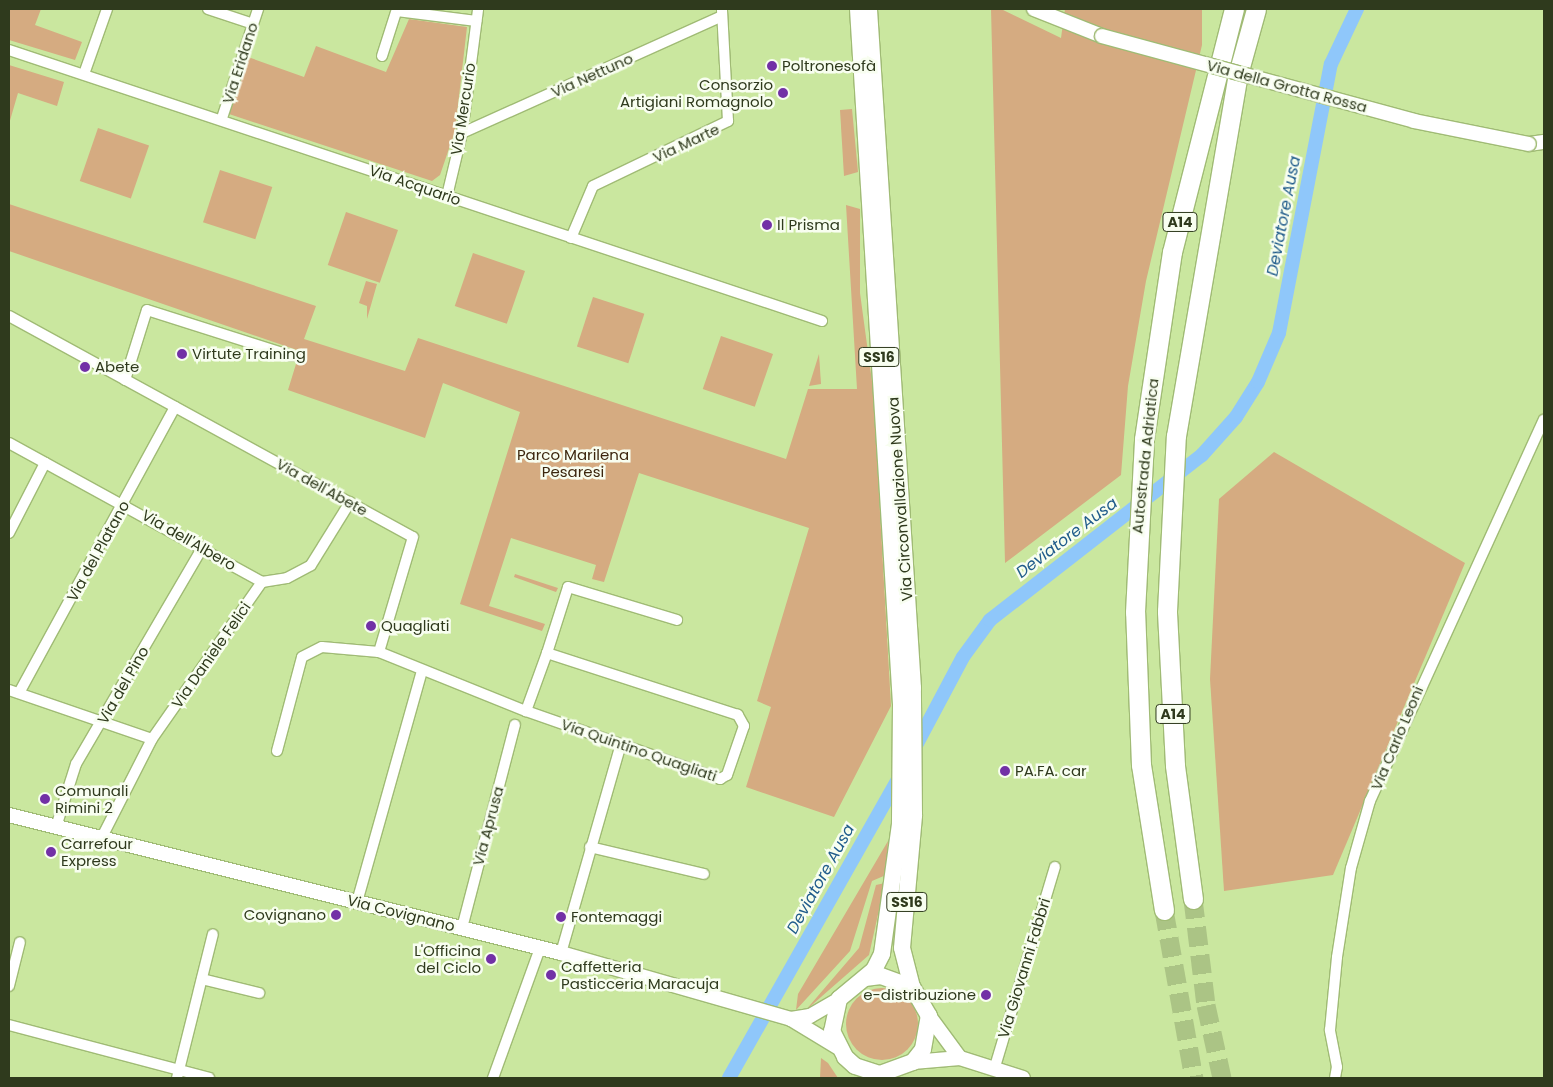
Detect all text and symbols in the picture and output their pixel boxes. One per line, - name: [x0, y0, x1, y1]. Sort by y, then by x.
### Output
- street label: Via Eridano: [218, 20, 262, 106]
- street label: Via Nettuno: [548, 49, 636, 101]
- street label: Via della Grotta Rossa: [1205, 56, 1369, 116]
- place label: Poltronesofà: [782, 57, 876, 75]
- marker: Poltronesofà: [766, 60, 778, 72]
- street label: Via Mercurio: [447, 61, 479, 157]
- place label: Consorzio Artigiani Romagnolo: [620, 75, 773, 110]
- marker: Consorzio Artigiani Romagnolo: [777, 87, 789, 99]
- street label: Via Marte: [650, 120, 722, 166]
- water label: Deviatore Ausa: [1263, 154, 1305, 278]
- street label: Via Acquario: [367, 161, 463, 209]
- road number: A14: [1161, 210, 1199, 233]
- place label: Il Prisma: [777, 216, 840, 234]
- marker: Il Prisma: [761, 219, 773, 231]
- place label: Virtute Training: [192, 345, 306, 363]
- road number: SS16: [858, 346, 900, 368]
- marker: Virtute Training: [176, 348, 188, 360]
- place label: Abete: [95, 358, 139, 376]
- marker: Abete: [79, 361, 91, 373]
- street label: Autostrada Adriatica: [1128, 377, 1162, 535]
- street label: Via Circonvallazione Nuova: [884, 396, 916, 602]
- park label: Parco Marilena Pesaresi: [517, 445, 629, 480]
- street label: Via dell'Abete: [273, 455, 371, 519]
- water label: Deviatore Ausa: [1013, 494, 1121, 582]
- street label: Via del Platano: [63, 497, 133, 605]
- street label: Via dell'Albero: [139, 506, 239, 574]
- street label: Via Daniele Felici: [168, 599, 254, 711]
- place label: Quagliati: [381, 617, 449, 635]
- marker: Quagliati: [365, 620, 377, 632]
- street label: Via del Pino: [94, 643, 152, 727]
- street label: Via Carlo Leoni: [1367, 683, 1427, 793]
- road number: A14: [1154, 702, 1192, 726]
- street label: Via Quintino Quagliati: [559, 715, 719, 785]
- place label: PA.FA. car: [1015, 762, 1087, 780]
- marker: PA.FA. car: [999, 765, 1011, 777]
- place label: Comunali Rimini 2: [55, 781, 128, 816]
- street label: Via Aprusa: [469, 784, 507, 868]
- marker: Comunali Rimini 2: [39, 793, 51, 805]
- water label: Deviatore Ausa: [783, 821, 859, 937]
- place label: Carrefour Express: [61, 834, 133, 869]
- marker: Carrefour Express: [45, 846, 57, 858]
- road number: SS16: [886, 890, 928, 914]
- street label: Via Covignano: [345, 891, 457, 935]
- street label: Via Giovanni Fabbri: [994, 896, 1054, 1040]
- place label: Covignano: [244, 906, 326, 924]
- place label: Fontemaggi: [571, 908, 662, 926]
- marker: Covignano: [330, 909, 342, 921]
- marker: Fontemaggi: [555, 911, 567, 923]
- place label: L'Officina del Ciclo: [414, 941, 481, 976]
- marker: L'Officina del Ciclo: [485, 953, 497, 965]
- place label: Caffetteria Pasticceria Maracuja: [561, 957, 719, 992]
- marker: Caffetteria Pasticceria Maracuja: [545, 969, 557, 981]
- place label: e-distribuzione: [863, 986, 976, 1004]
- marker: e-distribuzione: [980, 989, 992, 1001]

